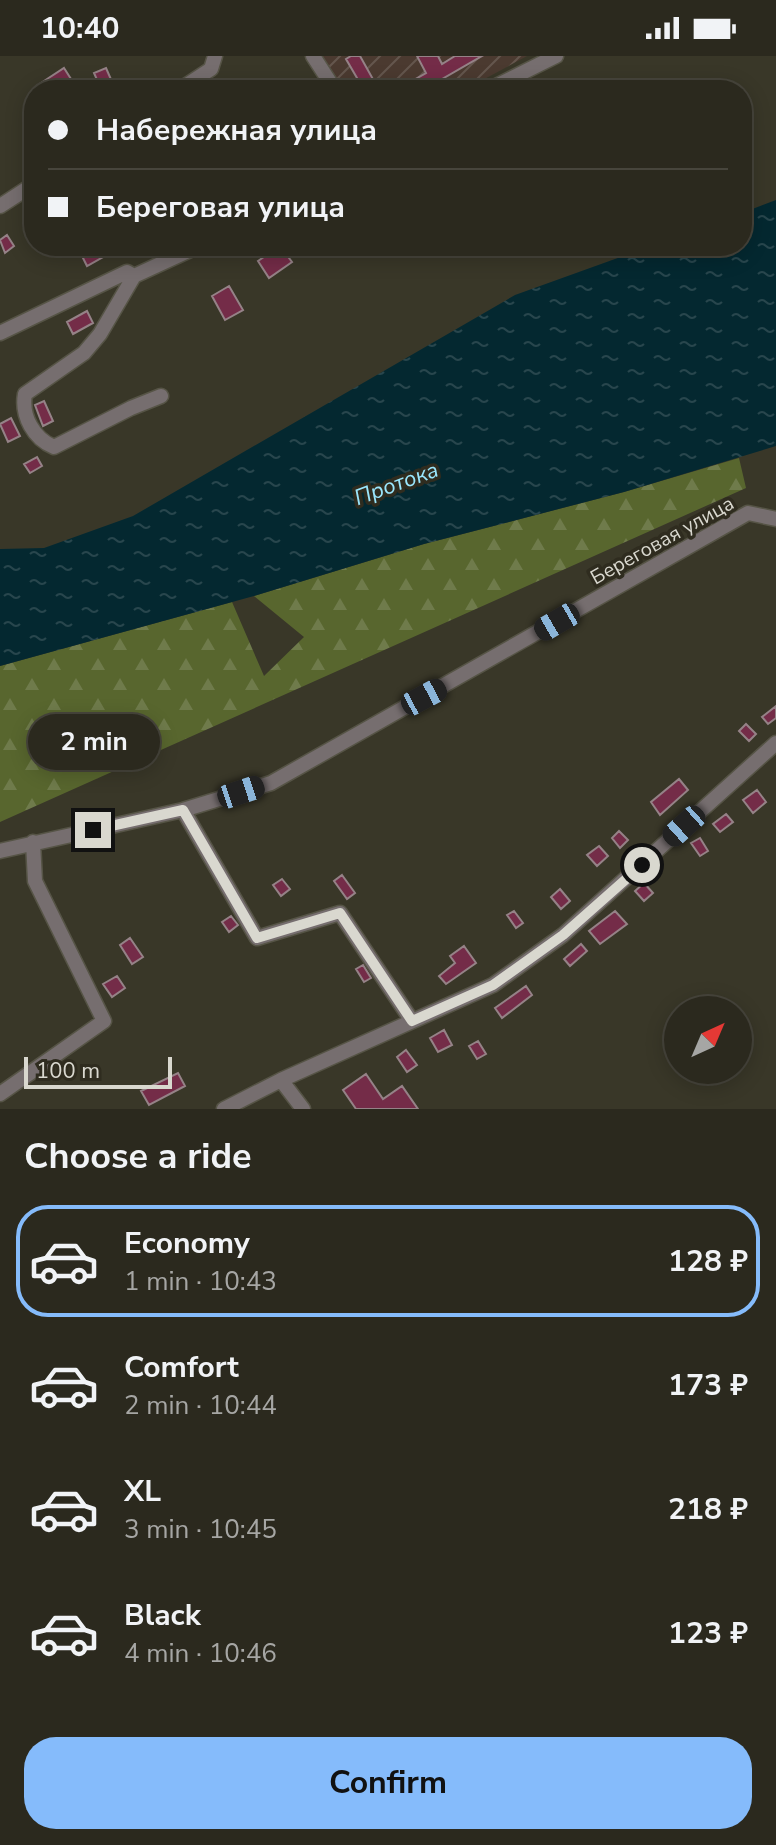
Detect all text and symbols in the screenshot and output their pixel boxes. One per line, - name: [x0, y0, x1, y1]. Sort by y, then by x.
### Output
- text: 10:40: [40, 8, 119, 49]
- text: Набережная улица: [96, 110, 377, 151]
- text: Береговая улица: [96, 187, 345, 228]
- water label: Протока: [350, 455, 443, 513]
- street label: Береговая улица: [586, 490, 739, 591]
- car: [530, 600, 584, 644]
- car: [397, 675, 451, 719]
- callout: 2 min: [27, 714, 159, 770]
- text: 2 min: [60, 724, 128, 759]
- car: [214, 773, 268, 811]
- car: [658, 801, 710, 851]
- route end: [75, 812, 111, 848]
- route start: [624, 847, 660, 883]
- north arrow: [664, 996, 752, 1084]
- map controls: [664, 996, 752, 1084]
- scale bar: [24, 1053, 172, 1089]
- text: 100 m: [36, 1056, 100, 1086]
- text: Choose a ride: [24, 1132, 252, 1181]
- text: Economy: [124, 1223, 250, 1264]
- icon: car: [28, 1225, 100, 1297]
- text: 128 ₽: [668, 1241, 748, 1282]
- text: 1 min · 10:43: [124, 1264, 277, 1299]
- text: Comfort: [124, 1347, 239, 1388]
- icon: car: [28, 1349, 100, 1421]
- text: 173 ₽: [668, 1365, 748, 1406]
- text: 2 min · 10:44: [124, 1388, 277, 1423]
- text: XL: [124, 1471, 161, 1512]
- icon: car: [28, 1473, 100, 1545]
- text: 218 ₽: [668, 1489, 748, 1530]
- text: 3 min · 10:45: [124, 1512, 277, 1547]
- text: Black: [124, 1595, 201, 1636]
- icon: car: [28, 1597, 100, 1669]
- text: 123 ₽: [668, 1613, 748, 1654]
- text: 4 min · 10:46: [124, 1636, 277, 1671]
- button: Confirm: [24, 1737, 752, 1829]

